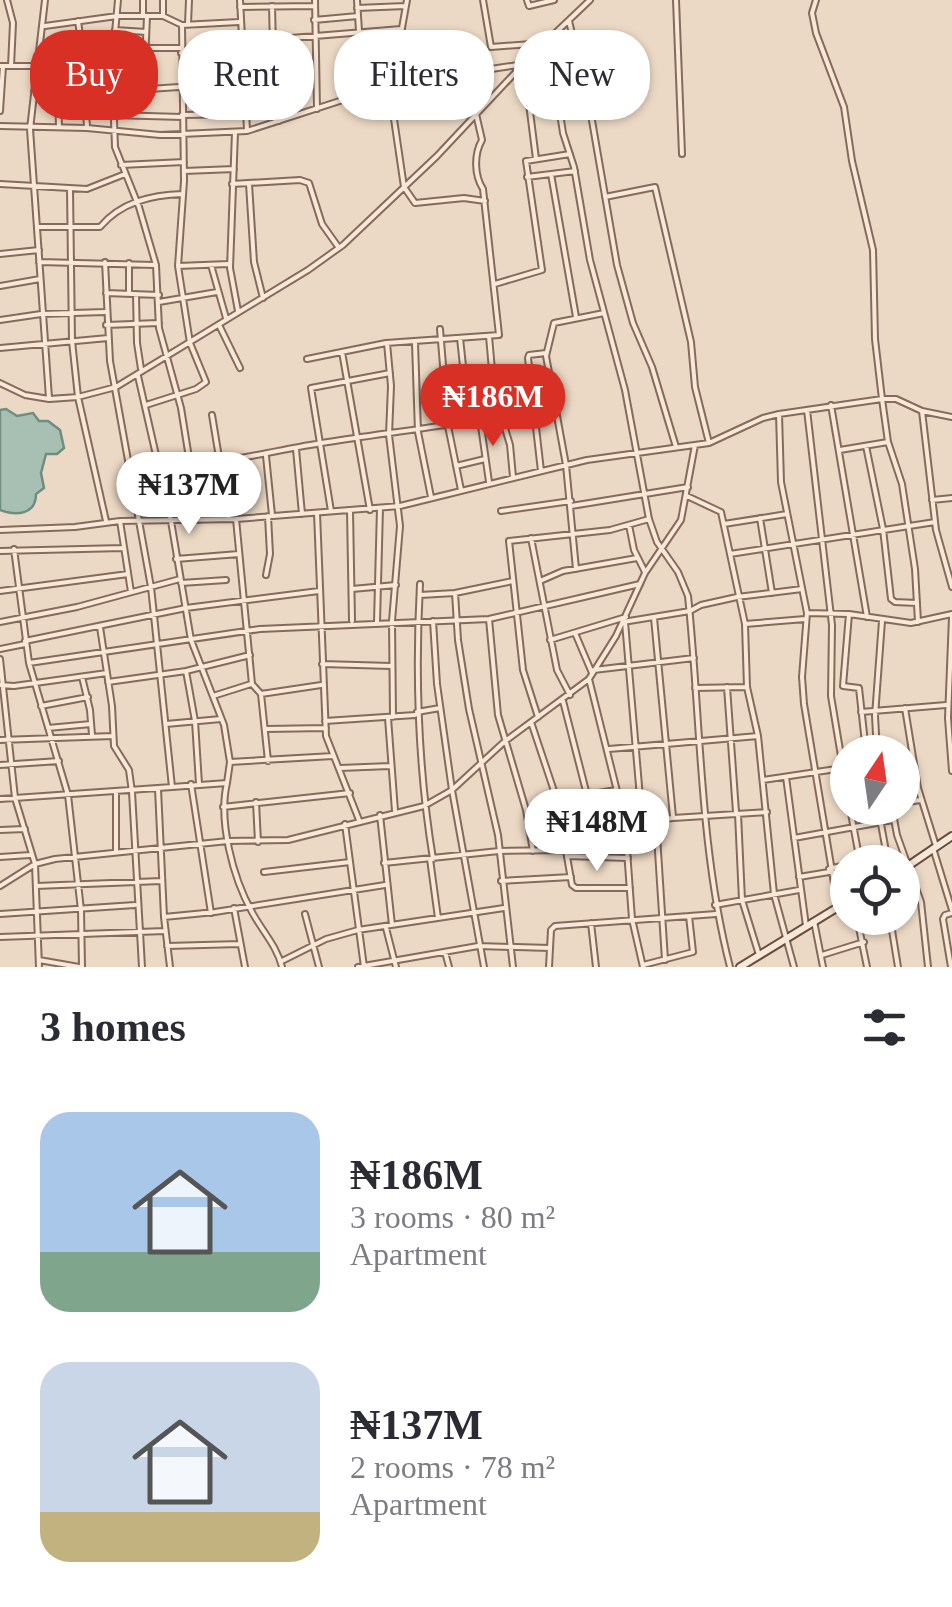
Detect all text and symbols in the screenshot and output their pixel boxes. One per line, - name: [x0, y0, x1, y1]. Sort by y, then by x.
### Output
- chip: Buy: [30, 30, 158, 120]
- chip: Rent: [178, 30, 314, 120]
- chip: Filters: [334, 30, 494, 120]
- chip: New: [514, 30, 650, 120]
- pin: ₦186M: [423, 364, 563, 449]
- text: ₦186M: [442, 378, 544, 414]
- pin: ₦137M: [119, 452, 259, 537]
- text: ₦137M: [138, 466, 240, 502]
- north arrow: [830, 735, 920, 825]
- map controls: [830, 735, 920, 935]
- pin: ₦148M: [527, 789, 667, 874]
- text: ₦148M: [546, 803, 648, 839]
- button: locate: [830, 845, 920, 935]
- icon: filters: [857, 1000, 912, 1055]
- text: 3 homes: [40, 1004, 186, 1050]
- icon: home: [120, 1152, 240, 1272]
- text: ₦186M: [350, 1152, 483, 1198]
- text: 3 rooms · 80 m²: [350, 1199, 555, 1235]
- text: Apartment: [350, 1236, 487, 1272]
- icon: home: [120, 1402, 240, 1522]
- text: ₦137M: [350, 1402, 483, 1448]
- text: 2 rooms · 78 m²: [350, 1449, 555, 1485]
- text: Apartment: [350, 1486, 487, 1522]

